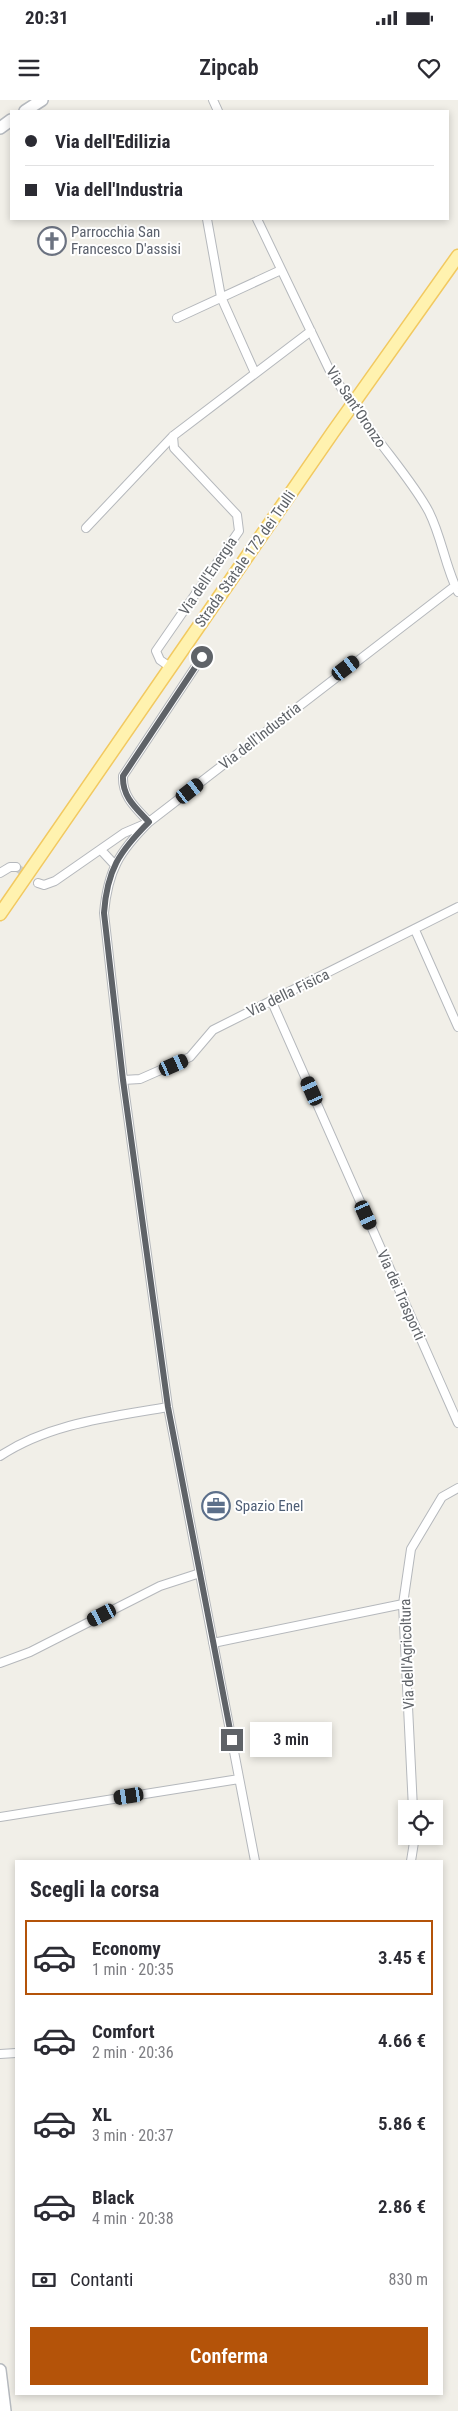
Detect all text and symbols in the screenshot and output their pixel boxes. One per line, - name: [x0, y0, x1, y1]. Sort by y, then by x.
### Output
- text: 20:31: [25, 6, 69, 29]
- icon: menu: [15, 54, 43, 82]
- icon: heart: [415, 54, 443, 82]
- text: Zipcab: [199, 55, 259, 80]
- text: Via dell'Edilizia: [55, 130, 171, 153]
- text: Via dell'Industria: [55, 178, 183, 201]
- place label: Parrocchia San Francesco D'assisi: [71, 223, 181, 258]
- church icon: Parrocchia San Francesco D'assisi: [37, 226, 67, 256]
- street label: Via Sant'Oronzo: [322, 363, 390, 451]
- street label: Strada Statale 172 dei Trulli: [191, 487, 299, 631]
- street label: Via dell'Energia: [175, 533, 241, 619]
- route start: [191, 646, 213, 668]
- car: [329, 653, 362, 683]
- street label: Via dell'Industria: [216, 699, 304, 773]
- car: [173, 776, 206, 806]
- street label: Via della Fisica: [244, 965, 332, 1021]
- car: [157, 1052, 190, 1078]
- car: [299, 1074, 324, 1108]
- car: [353, 1198, 378, 1232]
- street label: Via dei Trasporti: [373, 1247, 429, 1343]
- office icon: Spazio Enel: [201, 1491, 231, 1521]
- place label: Spazio Enel: [235, 1497, 304, 1515]
- street label: Via dell'Agricoltura: [396, 1598, 418, 1710]
- car: [85, 1602, 118, 1628]
- callout: 3 min: [250, 1722, 332, 1758]
- route end: [221, 1729, 243, 1751]
- text: 3 min: [273, 1730, 309, 1749]
- car: [113, 1786, 144, 1806]
- map controls: [398, 1800, 443, 1845]
- button: locate: [398, 1800, 443, 1845]
- text: Scegli la corsa: [30, 1877, 159, 1902]
- icon: car: [32, 1935, 77, 1980]
- text: Economy: [92, 1937, 161, 1960]
- text: 3.45 €: [378, 1946, 426, 1969]
- text: 1 min · 20:35: [92, 1960, 174, 1979]
- icon: car: [32, 2018, 77, 2063]
- text: Comfort: [92, 2020, 155, 2043]
- text: 4.66 €: [378, 2029, 426, 2052]
- text: 2 min · 20:36: [92, 2043, 174, 2062]
- icon: car: [32, 2101, 77, 2146]
- text: XL: [92, 2103, 112, 2126]
- text: 5.86 €: [378, 2112, 426, 2135]
- text: 3 min · 20:37: [92, 2126, 174, 2145]
- icon: car: [32, 2184, 77, 2229]
- text: Black: [92, 2186, 134, 2209]
- text: 2.86 €: [378, 2195, 426, 2218]
- text: 4 min · 20:38: [92, 2209, 174, 2228]
- icon: cash: [30, 2266, 58, 2294]
- text: Contanti: [70, 2268, 133, 2291]
- text: 830 m: [389, 2270, 428, 2289]
- button: Conferma: [30, 2327, 428, 2385]

